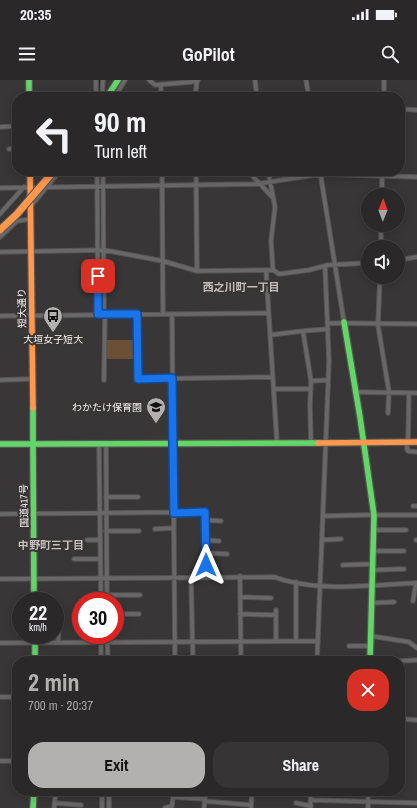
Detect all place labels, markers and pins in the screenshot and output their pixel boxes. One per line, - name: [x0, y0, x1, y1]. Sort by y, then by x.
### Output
- pin: [81, 259, 115, 293]
- bus stop icon: 大垣女子短大: [42, 305, 64, 333]
- place label: 大垣女子短大: [23, 333, 83, 346]
- school or university icon: わかたけ保育園: [145, 396, 167, 424]
- place label: わかたけ保育園: [72, 401, 142, 414]

